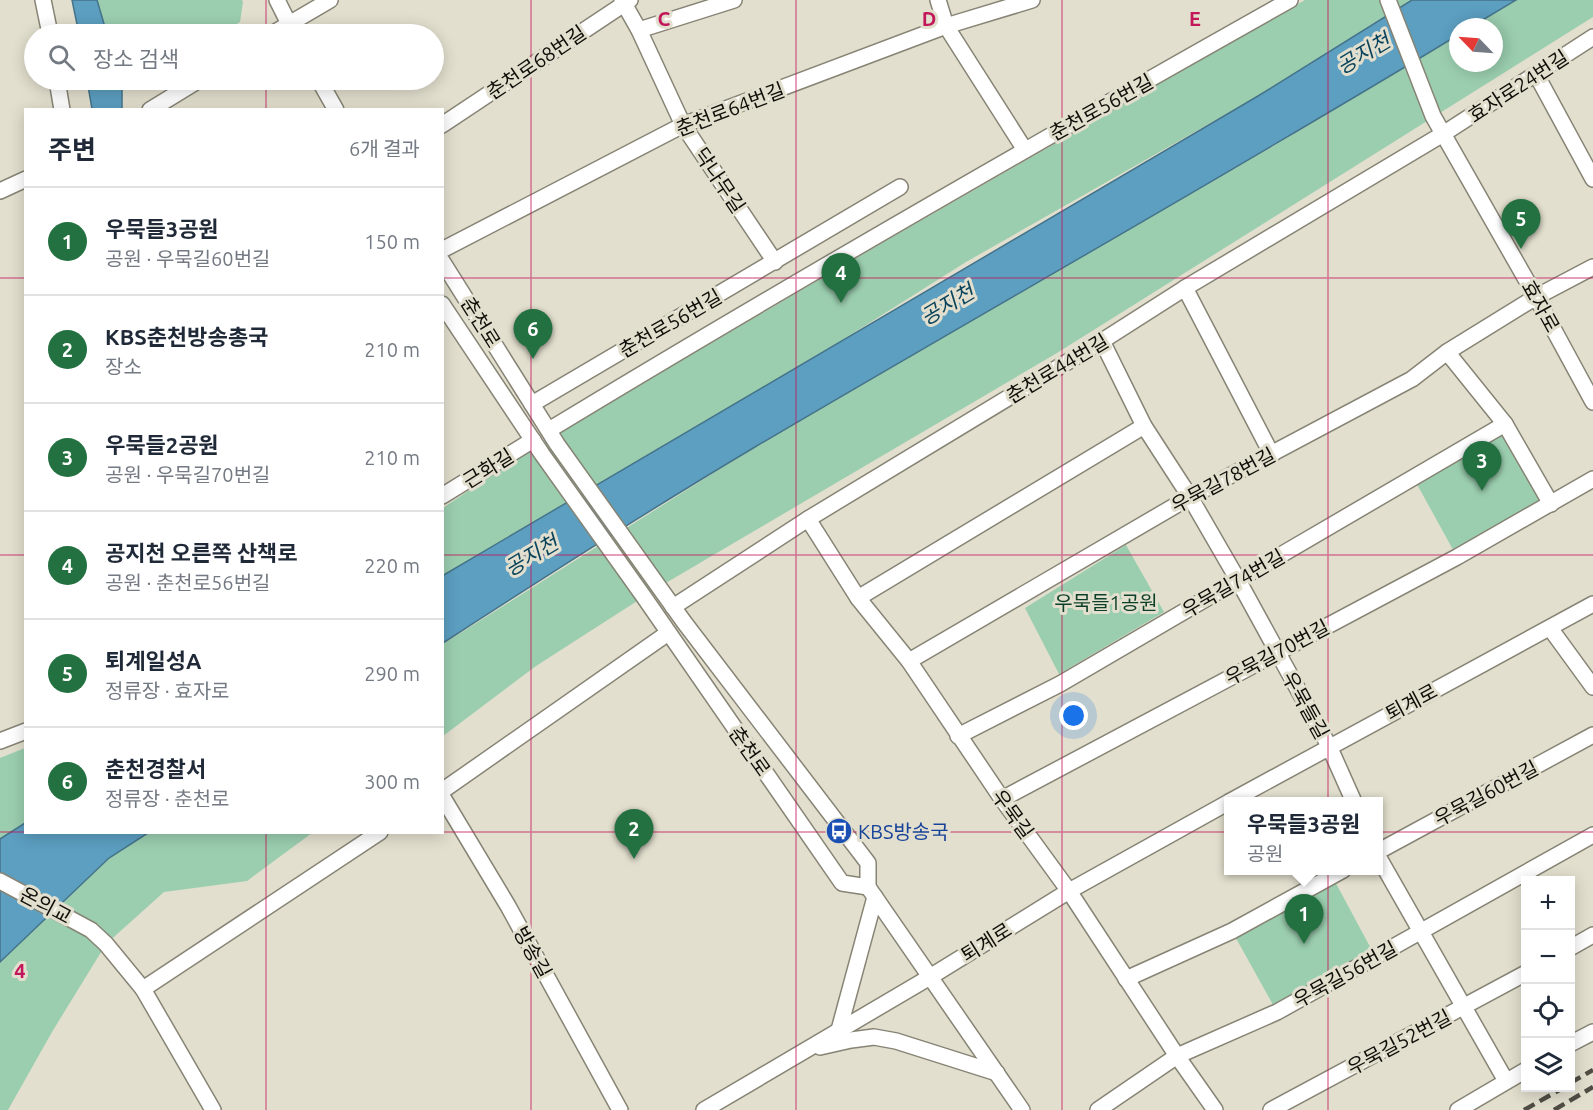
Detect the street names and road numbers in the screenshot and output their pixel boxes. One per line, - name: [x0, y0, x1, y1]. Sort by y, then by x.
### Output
- street label: 춘천로68번길: [482, 20, 590, 104]
- street label: 효자로24번길: [1464, 45, 1572, 127]
- street label: 춘천로56번길: [1045, 69, 1157, 145]
- street label: 춘천로64번길: [672, 78, 788, 140]
- street label: 닥나무길: [690, 143, 750, 217]
- street label: 효자로: [1518, 276, 1564, 336]
- street label: 춘천로56번길: [615, 284, 725, 362]
- street label: 춘천로: [457, 292, 505, 352]
- street label: 춘천로44번길: [1002, 329, 1112, 407]
- street label: 우묵길78번길: [1167, 443, 1279, 517]
- street label: 근화길: [458, 444, 518, 492]
- street label: 우묵길74번길: [1178, 544, 1288, 622]
- street label: 우묵길70번길: [1221, 615, 1333, 689]
- street label: 우묵들길: [1278, 667, 1334, 743]
- street label: 퇴계로: [1381, 679, 1441, 725]
- street label: 춘천로: [725, 722, 775, 780]
- street label: 우묵길60번길: [1430, 756, 1542, 830]
- street label: 우묵길: [987, 785, 1039, 843]
- street label: 온의교: [16, 882, 76, 928]
- street label: 퇴계로: [956, 918, 1016, 966]
- street label: 방송길: [510, 922, 556, 982]
- street label: 우묵길56번길: [1289, 936, 1401, 1012]
- street label: 우묵길52번길: [1343, 1005, 1455, 1079]

